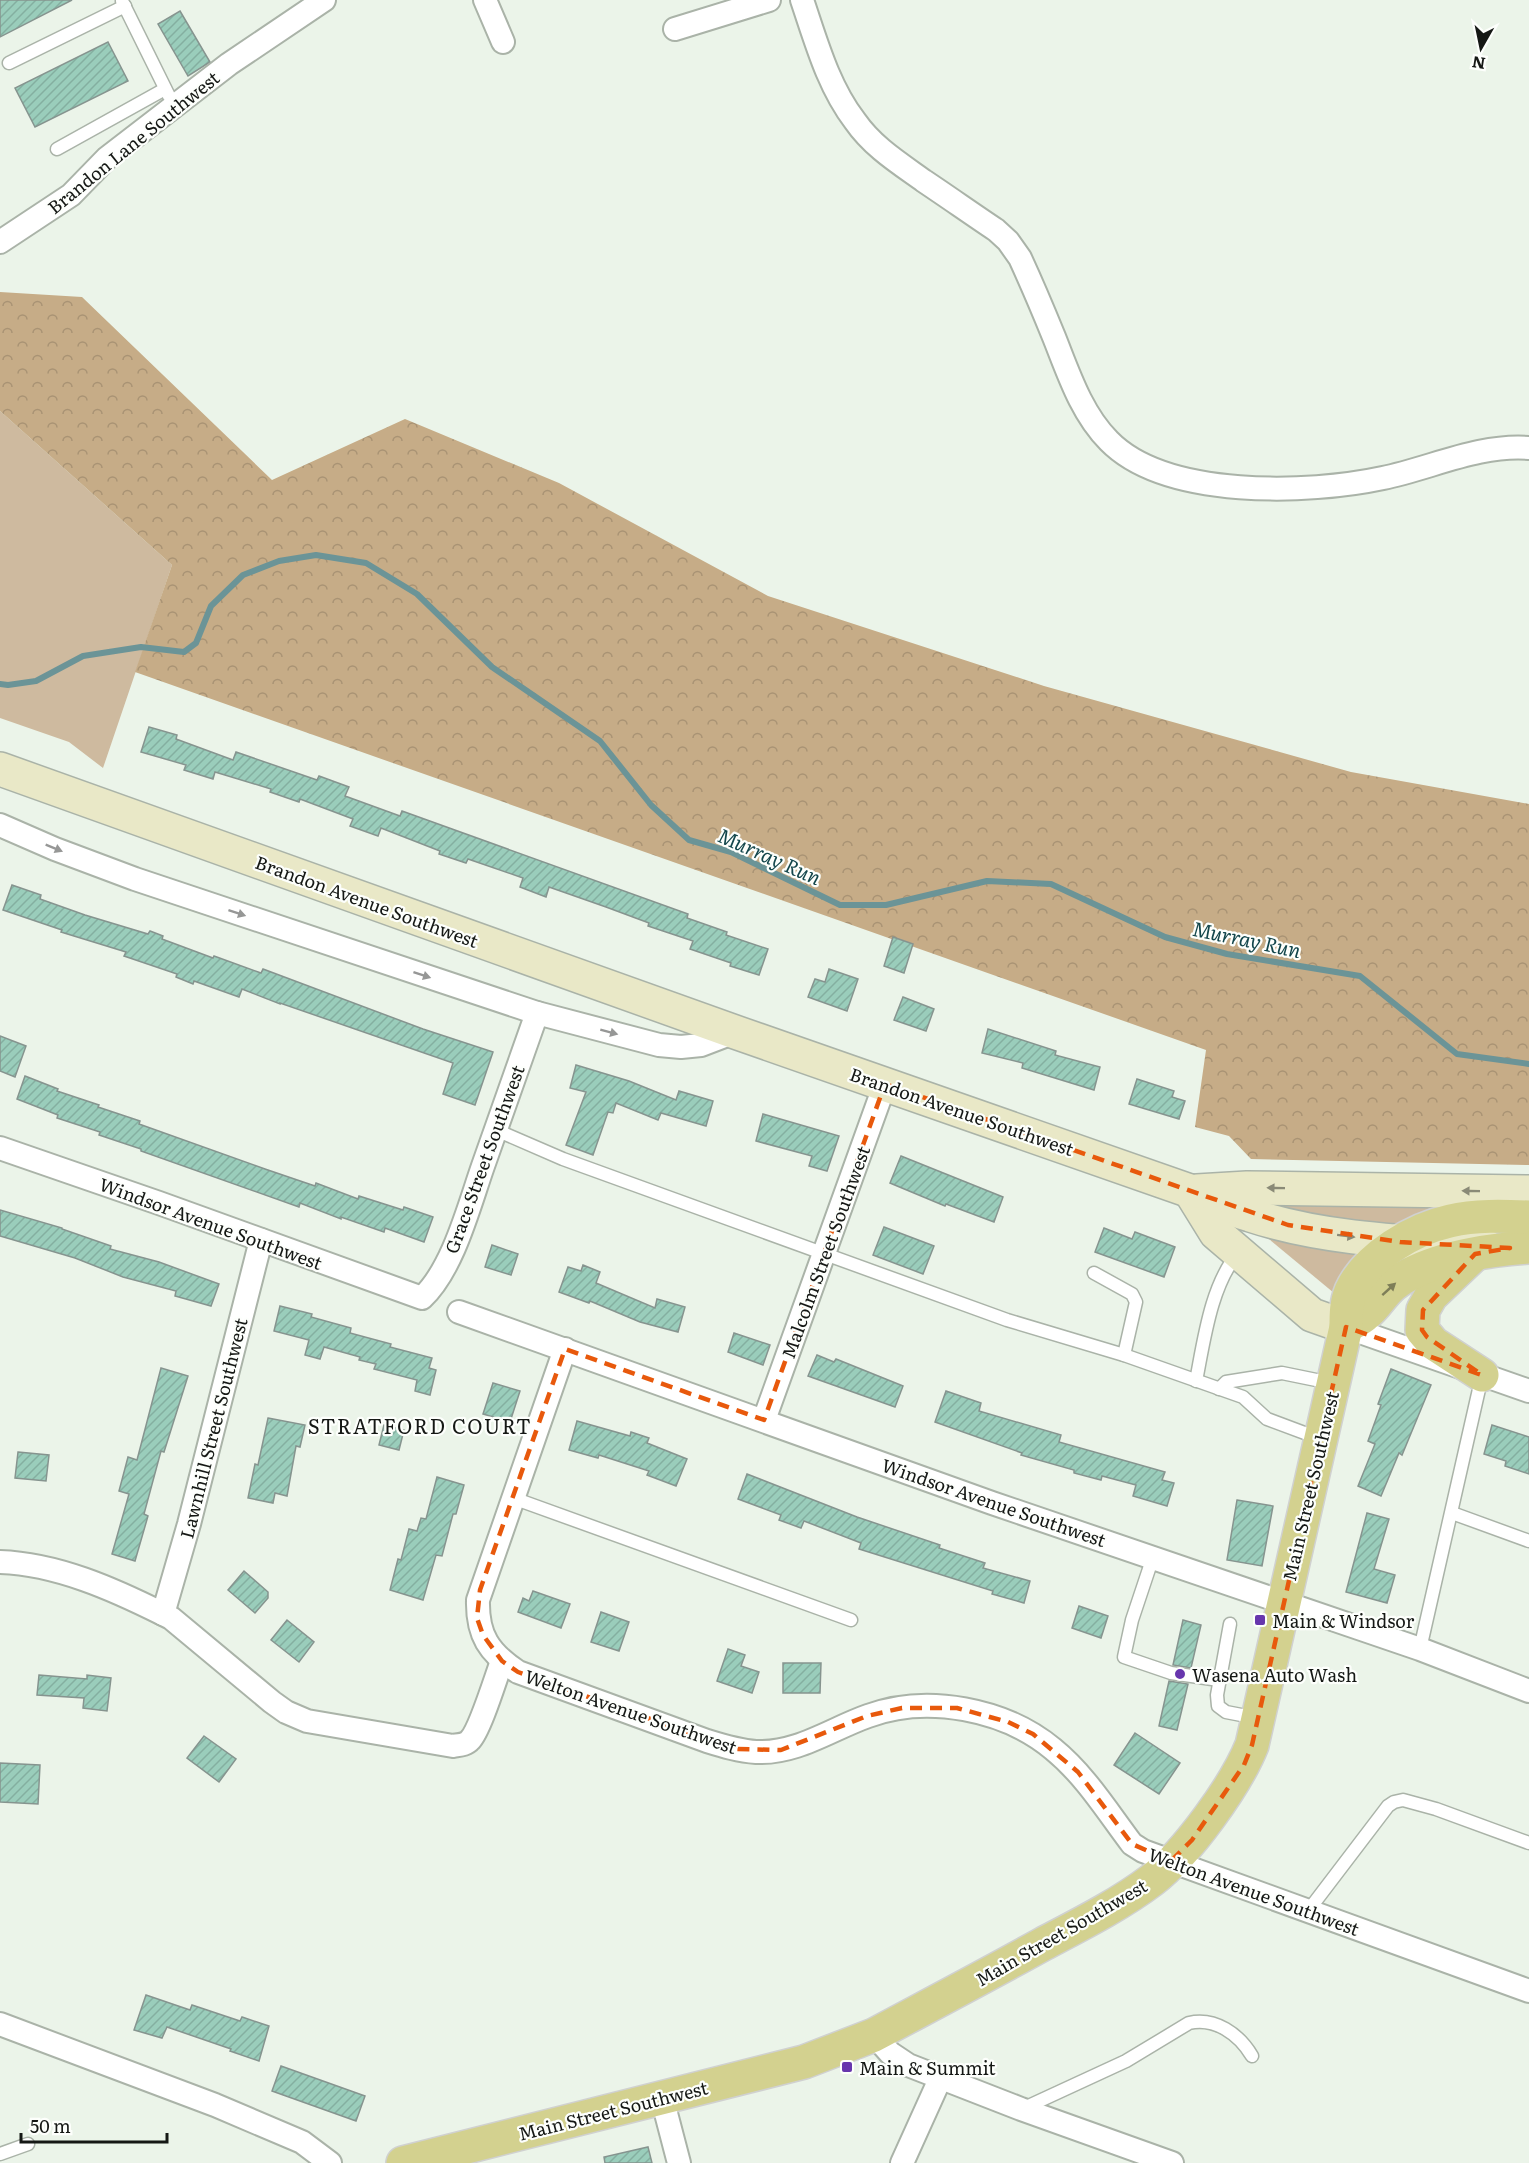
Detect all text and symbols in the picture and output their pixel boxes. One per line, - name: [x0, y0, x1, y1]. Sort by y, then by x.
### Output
- north arrow: [1451, 18, 1511, 78]
- text: N: [1470, 51, 1487, 77]
- street label: Brandon Lane Southwest: [41, 64, 225, 220]
- water label: Murray Run: [714, 819, 826, 891]
- one-way arrow: [45, 844, 63, 853]
- street label: Brandon Avenue Southwest: [252, 848, 483, 954]
- one-way arrow: [228, 909, 246, 919]
- water label: Murray Run: [1190, 912, 1304, 964]
- one-way arrow: [413, 971, 431, 980]
- one-way arrow: [600, 1028, 618, 1037]
- street label: Grace Street Southwest: [437, 1060, 531, 1257]
- street label: Brandon Avenue Southwest: [846, 1060, 1078, 1162]
- street label: Malcolm Street Southwest: [774, 1141, 876, 1362]
- street label: Windsor Avenue Southwest: [96, 1170, 327, 1276]
- one-way arrow: [1266, 1183, 1285, 1193]
- one-way arrow: [1461, 1186, 1480, 1195]
- one-way arrow: [1337, 1231, 1356, 1240]
- one-way arrow: [1381, 1283, 1396, 1296]
- street label: Lawnhill Street Southwest: [172, 1314, 254, 1541]
- street label: Main Street Southwest: [1275, 1388, 1345, 1584]
- district label: STRATFORD COURT: [308, 1410, 532, 1440]
- street label: Windsor Avenue Southwest: [878, 1451, 1110, 1553]
- place label: Main & Windsor: [1272, 1607, 1415, 1634]
- marker: Main & Windsor: [1253, 1613, 1267, 1627]
- place label: Wasena Auto Wash: [1192, 1661, 1357, 1688]
- street label: Welton Avenue Southwest: [521, 1662, 741, 1760]
- marker: Wasena Auto Wash: [1173, 1667, 1187, 1681]
- street label: Welton Avenue Southwest: [1145, 1840, 1364, 1942]
- street label: Main Street Southwest: [970, 1871, 1152, 1992]
- place label: Main & Summit: [859, 2054, 996, 2081]
- marker: Main & Summit: [840, 2060, 854, 2074]
- street label: Main Street Southwest: [516, 2073, 711, 2147]
- scale bar: [21, 2106, 166, 2144]
- text: 50 m: [30, 2112, 71, 2139]

